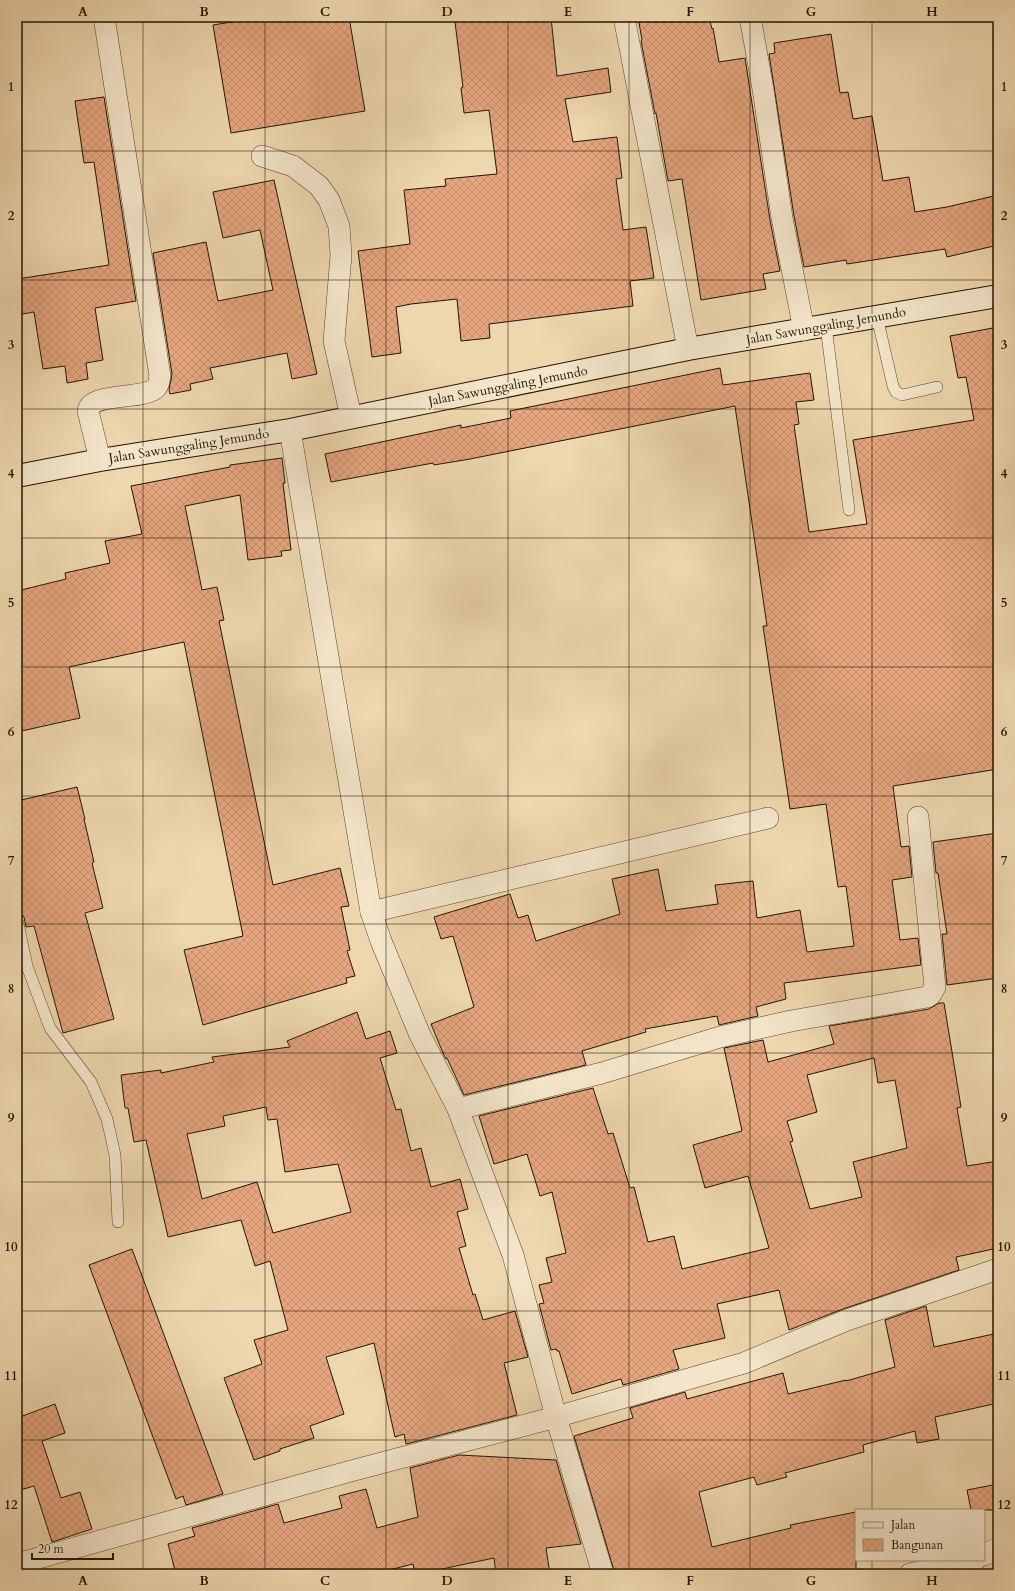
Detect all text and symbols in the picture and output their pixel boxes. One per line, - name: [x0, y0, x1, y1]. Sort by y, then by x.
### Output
- text: A: [78, 3, 88, 21]
- text: B: [199, 3, 209, 21]
- text: C: [320, 3, 330, 21]
- text: D: [441, 3, 453, 21]
- text: E: [564, 3, 572, 21]
- text: F: [686, 3, 694, 21]
- text: G: [806, 3, 817, 21]
- text: H: [926, 3, 938, 21]
- text: 1: [8, 78, 14, 96]
- text: 1: [1001, 78, 1007, 96]
- text: 2: [8, 207, 15, 225]
- text: 2: [1001, 207, 1008, 225]
- street label: Jalan Sawunggaling Jemundo: [743, 303, 907, 349]
- text: 3: [8, 336, 15, 354]
- text: 3: [1001, 336, 1008, 354]
- street label: Jalan Sawunggaling Jemundo: [425, 362, 589, 411]
- street label: Jalan Sawunggaling Jemundo: [106, 424, 270, 468]
- text: 4: [8, 465, 15, 483]
- text: 4: [1001, 465, 1008, 483]
- text: 5: [8, 594, 14, 612]
- text: 5: [1001, 594, 1007, 612]
- text: 6: [8, 723, 15, 741]
- text: 6: [1001, 723, 1008, 741]
- text: 7: [8, 852, 15, 870]
- text: 7: [1001, 852, 1008, 870]
- text: 8: [8, 980, 14, 998]
- text: 8: [1001, 980, 1007, 998]
- text: 9: [8, 1109, 15, 1127]
- text: 9: [1001, 1109, 1008, 1127]
- text: 10: [4, 1238, 18, 1256]
- text: 10: [997, 1238, 1011, 1256]
- text: 11: [4, 1367, 18, 1385]
- text: 11: [997, 1367, 1011, 1385]
- text: 12: [4, 1496, 18, 1514]
- text: 12: [997, 1496, 1011, 1514]
- legend: [855, 1509, 985, 1561]
- text: Jalan: [889, 1517, 915, 1533]
- scale bar: [32, 1535, 113, 1561]
- text: Bangunan: [891, 1537, 943, 1553]
- text: 20 m: [38, 1541, 65, 1557]
- text: A: [78, 1572, 88, 1590]
- text: B: [199, 1572, 209, 1590]
- text: C: [320, 1572, 330, 1590]
- text: D: [441, 1572, 453, 1590]
- text: E: [564, 1572, 572, 1590]
- text: F: [686, 1572, 694, 1590]
- text: G: [806, 1572, 817, 1590]
- text: H: [926, 1572, 938, 1590]

